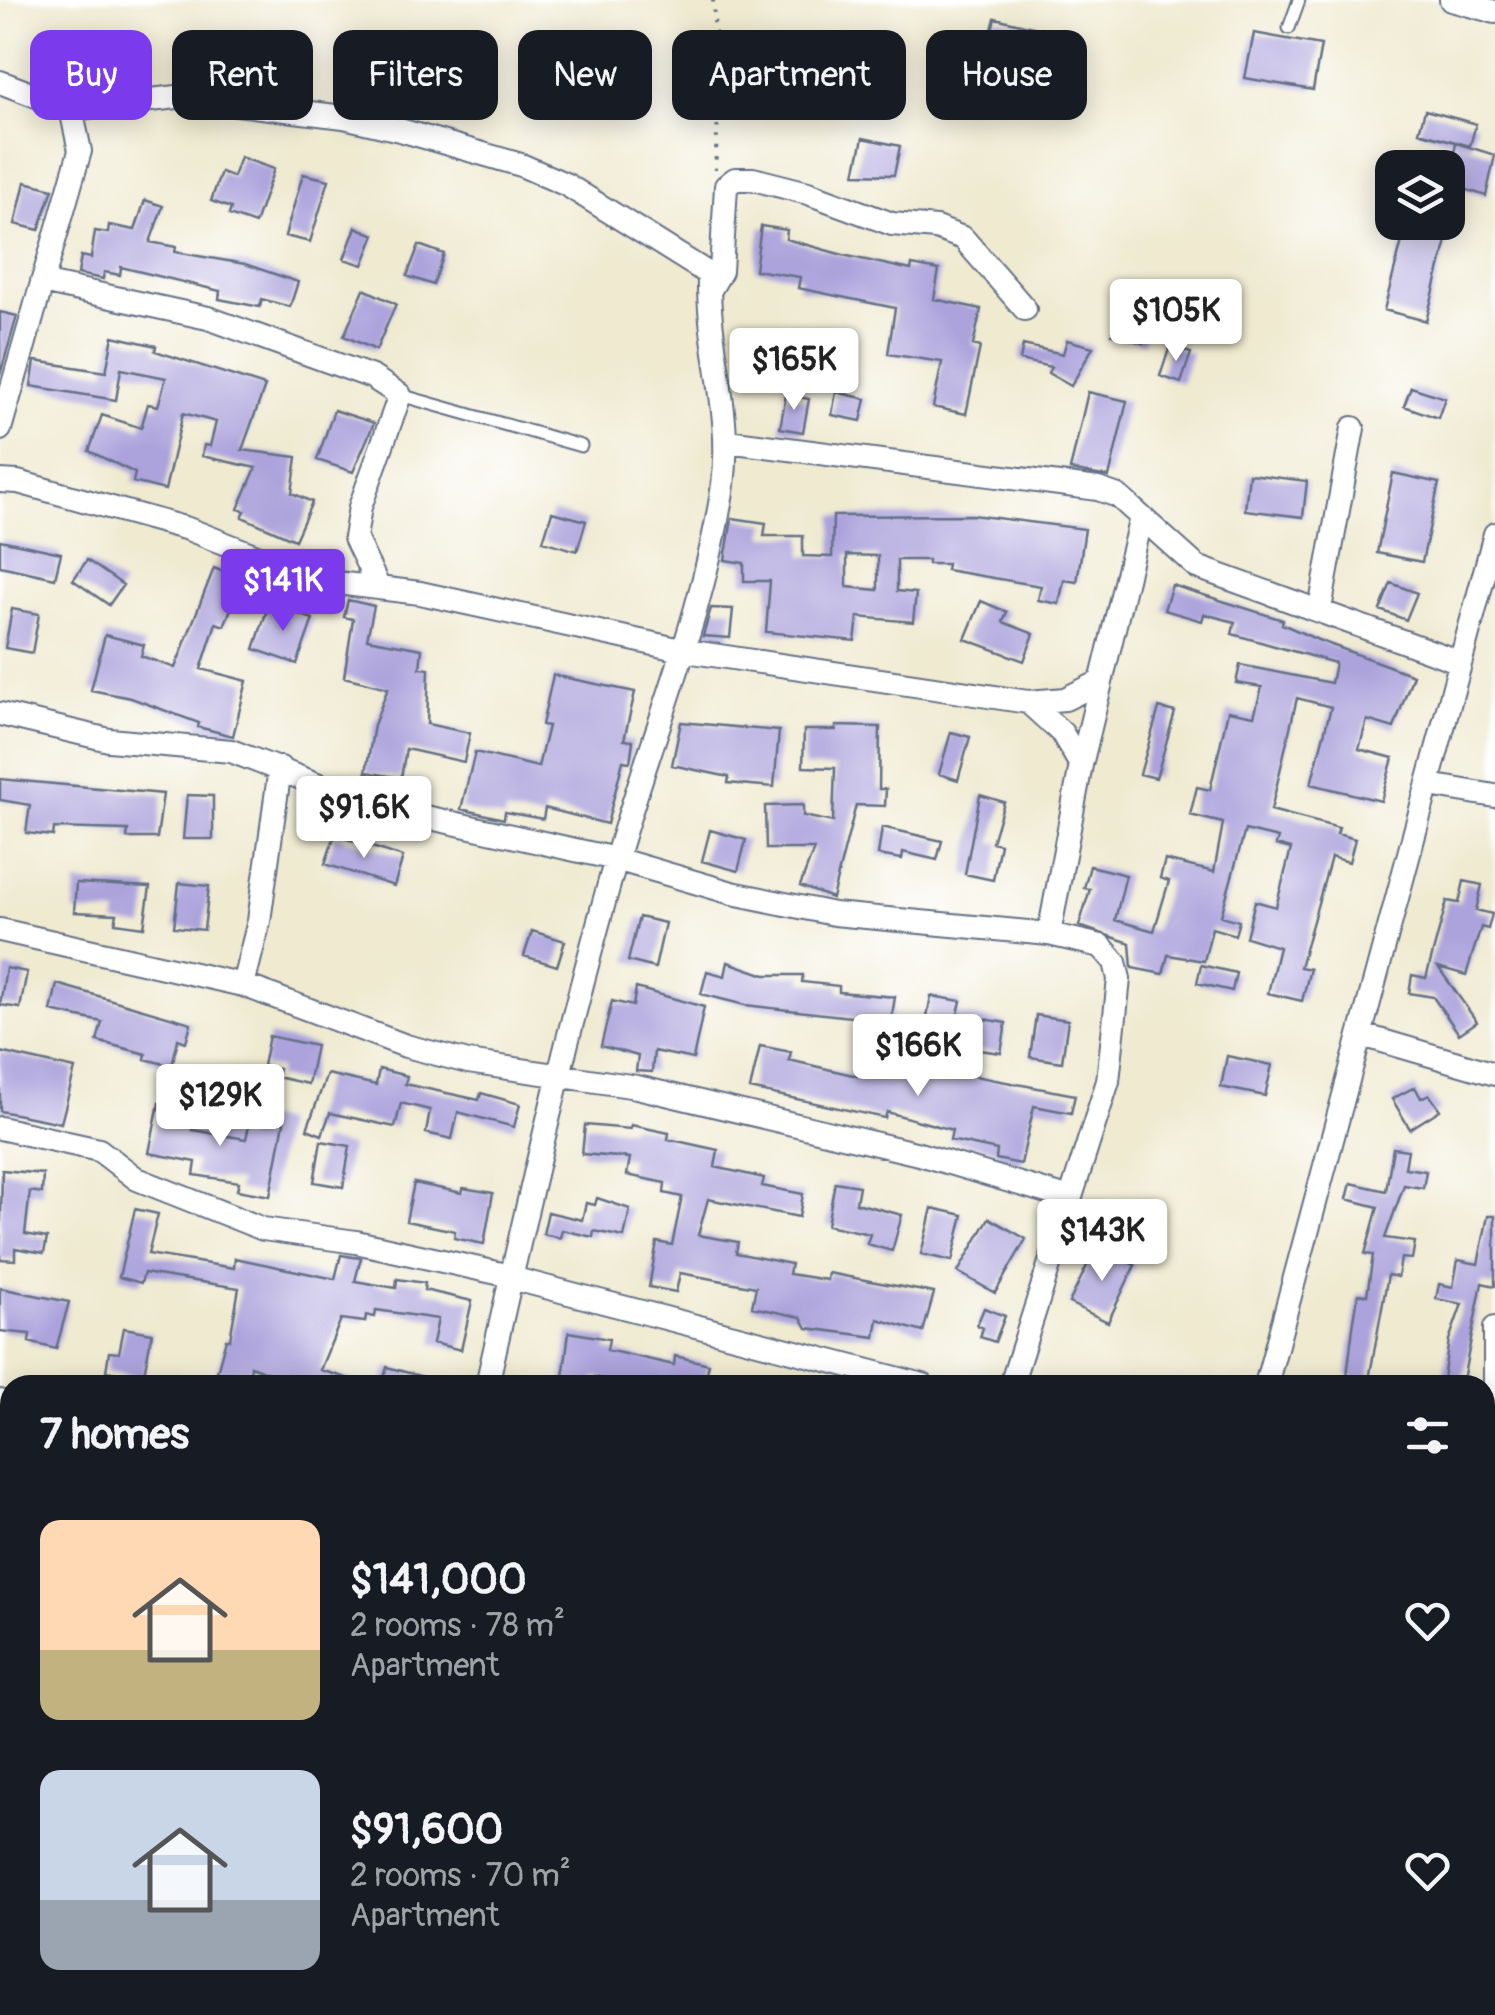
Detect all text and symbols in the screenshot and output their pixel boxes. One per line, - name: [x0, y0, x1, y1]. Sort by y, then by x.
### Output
- chip: Buy: [30, 30, 152, 120]
- chip: Rent: [172, 30, 313, 120]
- chip: Filters: [333, 30, 498, 120]
- chip: New: [518, 30, 652, 120]
- chip: Apartment: [672, 30, 906, 120]
- chip: House: [926, 30, 1087, 120]
- map controls: [1375, 150, 1465, 240]
- button: layers: [1375, 150, 1465, 240]
- pin: $105K: [1106, 279, 1246, 364]
- text: $105K: [1132, 291, 1220, 331]
- pin: $165K: [724, 328, 864, 413]
- text: $165K: [751, 340, 837, 380]
- pin: $141K: [213, 549, 353, 634]
- text: $141K: [243, 561, 323, 601]
- pin: $91.6K: [283, 776, 445, 861]
- text: $91.6K: [318, 788, 410, 828]
- pin: $166K: [848, 1014, 988, 1099]
- text: $166K: [875, 1026, 961, 1066]
- pin: $129K: [150, 1064, 290, 1149]
- text: $129K: [178, 1076, 262, 1116]
- pin: $143K: [1032, 1199, 1172, 1284]
- text: $143K: [1059, 1211, 1145, 1251]
- icon: filters: [1400, 1408, 1455, 1463]
- text: 7 homes: [40, 1409, 189, 1461]
- text: $141,000: [350, 1554, 527, 1606]
- icon: home: [120, 1560, 240, 1680]
- icon: heart: [1400, 1593, 1455, 1648]
- text: 2 rooms · 78 m²: [350, 1606, 565, 1646]
- text: Apartment: [350, 1646, 499, 1686]
- text: $91,600: [350, 1804, 503, 1856]
- icon: home: [120, 1810, 240, 1930]
- icon: heart: [1400, 1843, 1455, 1898]
- text: 2 rooms · 70 m²: [350, 1856, 571, 1896]
- text: Apartment: [350, 1896, 499, 1936]

